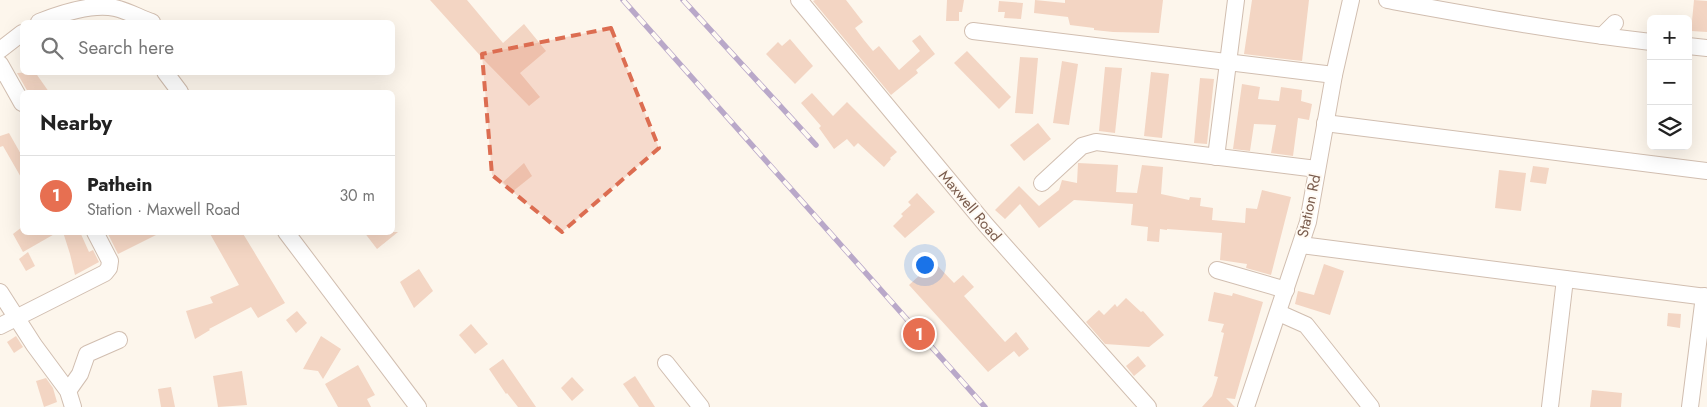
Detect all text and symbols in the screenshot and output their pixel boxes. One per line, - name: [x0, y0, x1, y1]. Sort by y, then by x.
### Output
- map controls: [1647, 15, 1692, 150]
- button: +: [1647, 15, 1692, 60]
- search box: [20, 20, 395, 75]
- icon: search: [38, 34, 66, 62]
- text: Search here: [78, 34, 174, 61]
- button: −: [1647, 60, 1692, 105]
- button: layers: [1647, 105, 1692, 150]
- text: Nearby: [40, 108, 112, 138]
- street label: Maxwell Road: [933, 165, 1007, 247]
- text: Pathein: [87, 171, 152, 198]
- street label: Station Rd: [1292, 172, 1326, 240]
- text: 1: [52, 184, 60, 207]
- text: 30 m: [339, 184, 375, 207]
- text: Station · Maxwell Road: [87, 198, 240, 221]
- your location: [912, 252, 938, 278]
- pin: 1: [903, 315, 935, 353]

